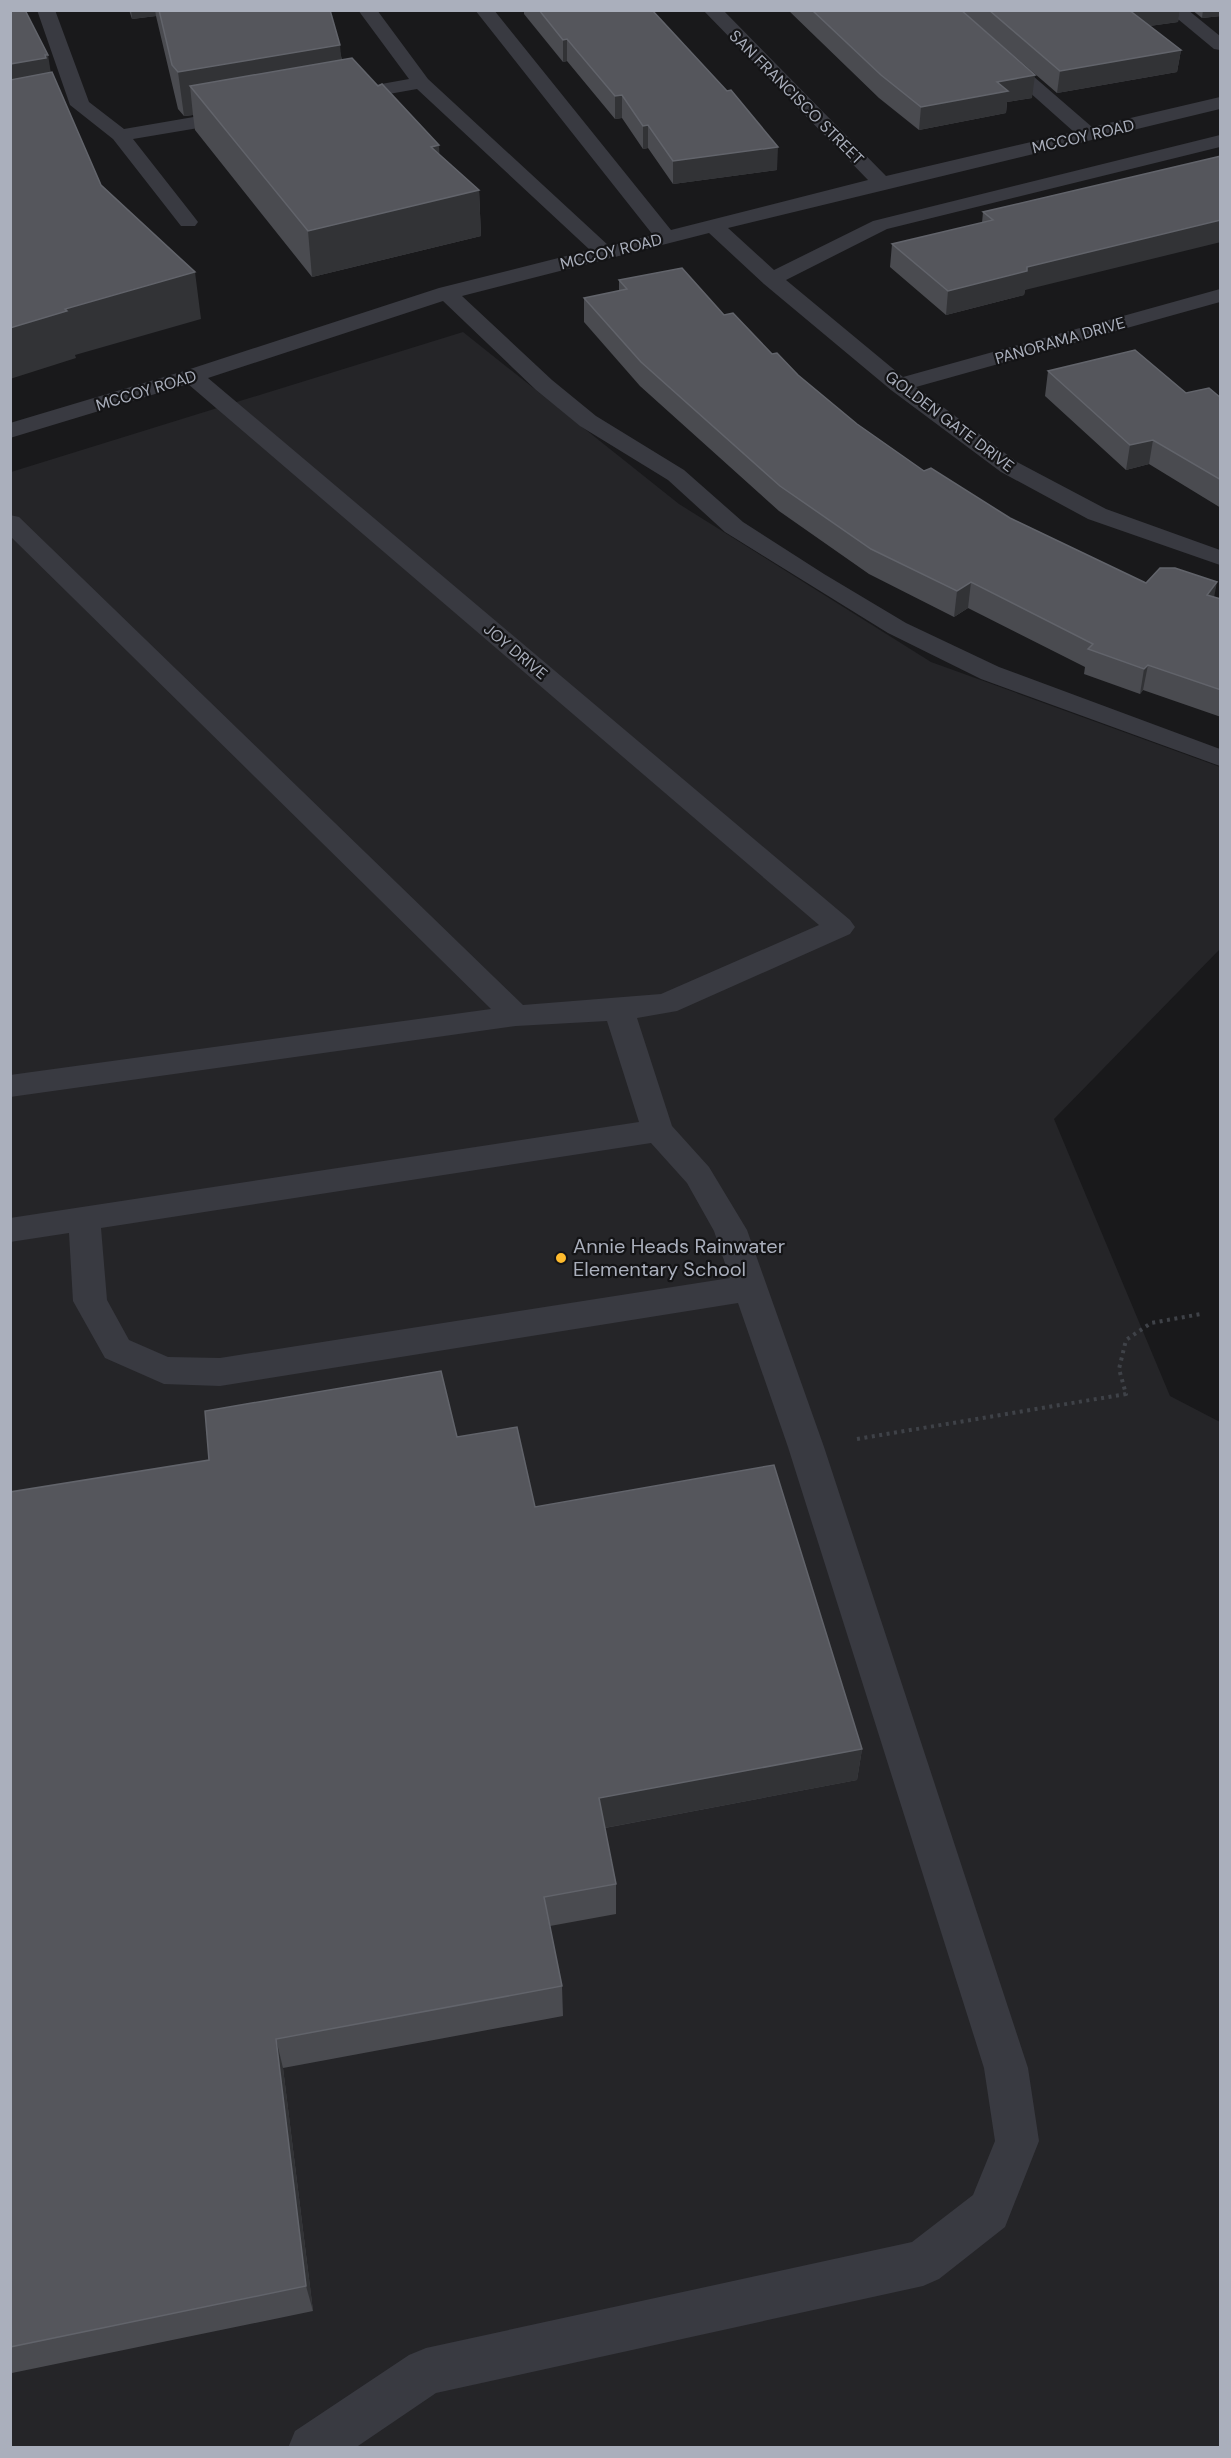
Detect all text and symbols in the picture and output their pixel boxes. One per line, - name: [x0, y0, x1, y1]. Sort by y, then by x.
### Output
- street label: SAN FRANCISCO STREET: [725, 26, 868, 169]
- street label: MCCOY ROAD: [1030, 115, 1136, 158]
- street label: MCCOY ROAD: [558, 229, 664, 274]
- street label: PANORAMA DRIVE: [993, 312, 1128, 369]
- street label: MCCOY ROAD: [93, 365, 199, 416]
- street label: GOLDEN GATE DRIVE: [881, 366, 1018, 477]
- street label: JOY DRIVE: [479, 619, 552, 684]
- place label: Annie Heads Rainwater Elementary School: [573, 1233, 785, 1282]
- marker: Annie Heads Rainwater Elementary School: [554, 1251, 568, 1265]

